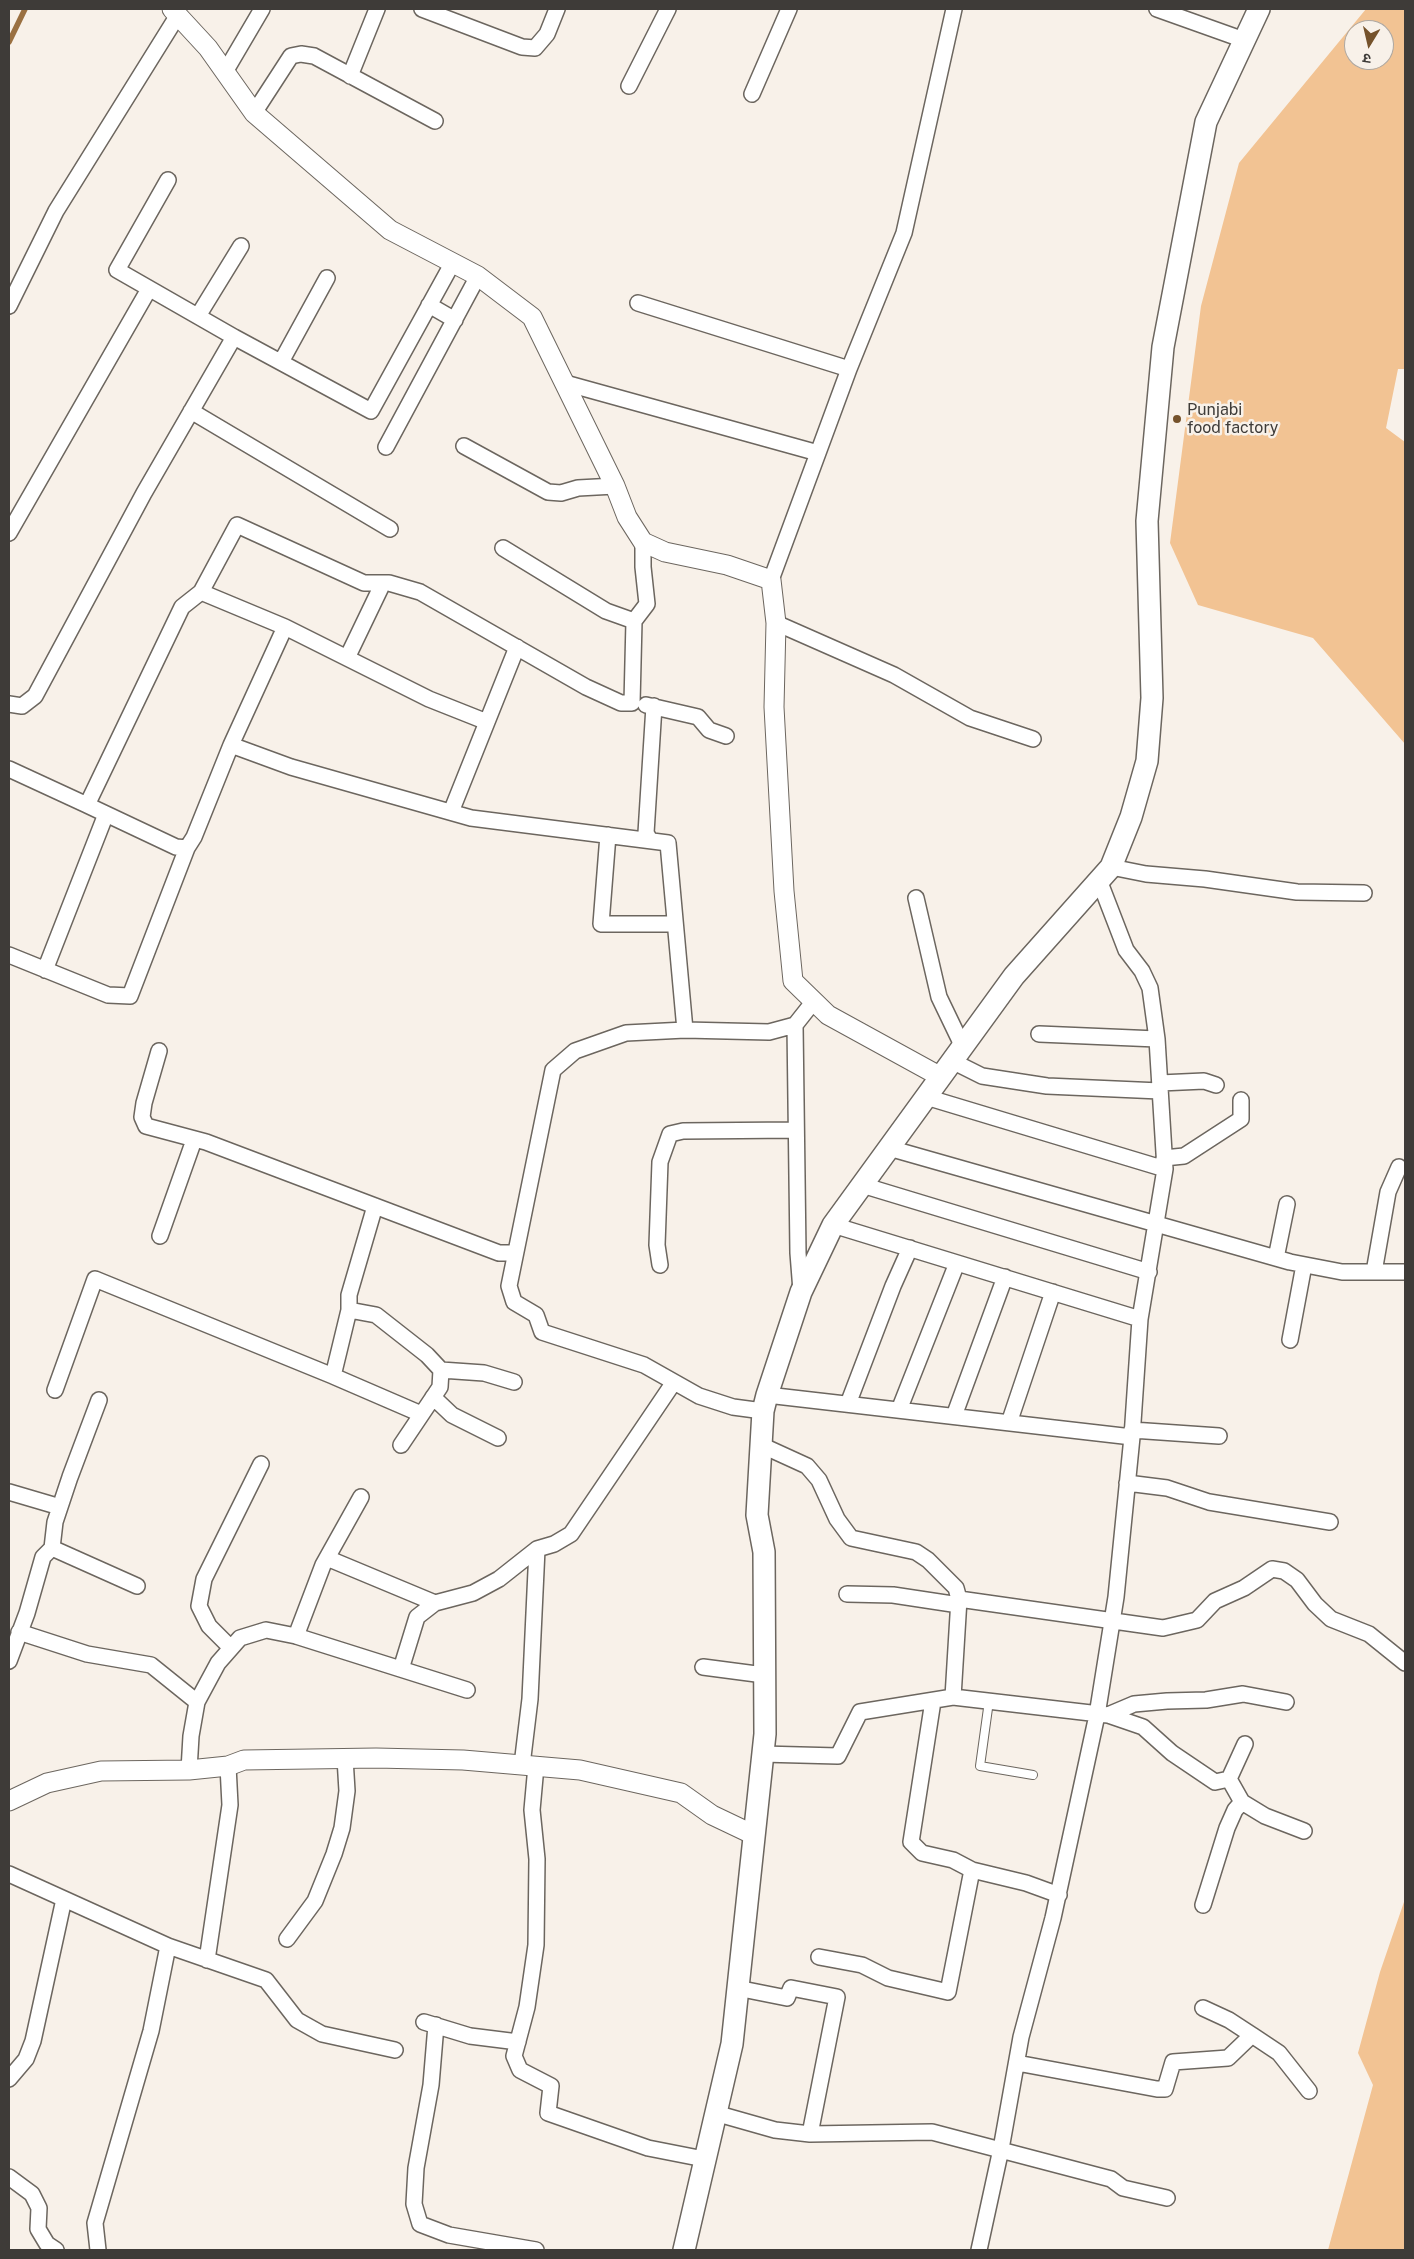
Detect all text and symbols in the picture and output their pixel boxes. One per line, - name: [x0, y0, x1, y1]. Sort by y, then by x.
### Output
- north arrow: [1344, 20, 1394, 70]
- text: उ: [1362, 50, 1372, 67]
- place label: Punjabi food factory: [1187, 400, 1278, 438]
- marker: Punjabi food factory: [1171, 413, 1183, 425]

